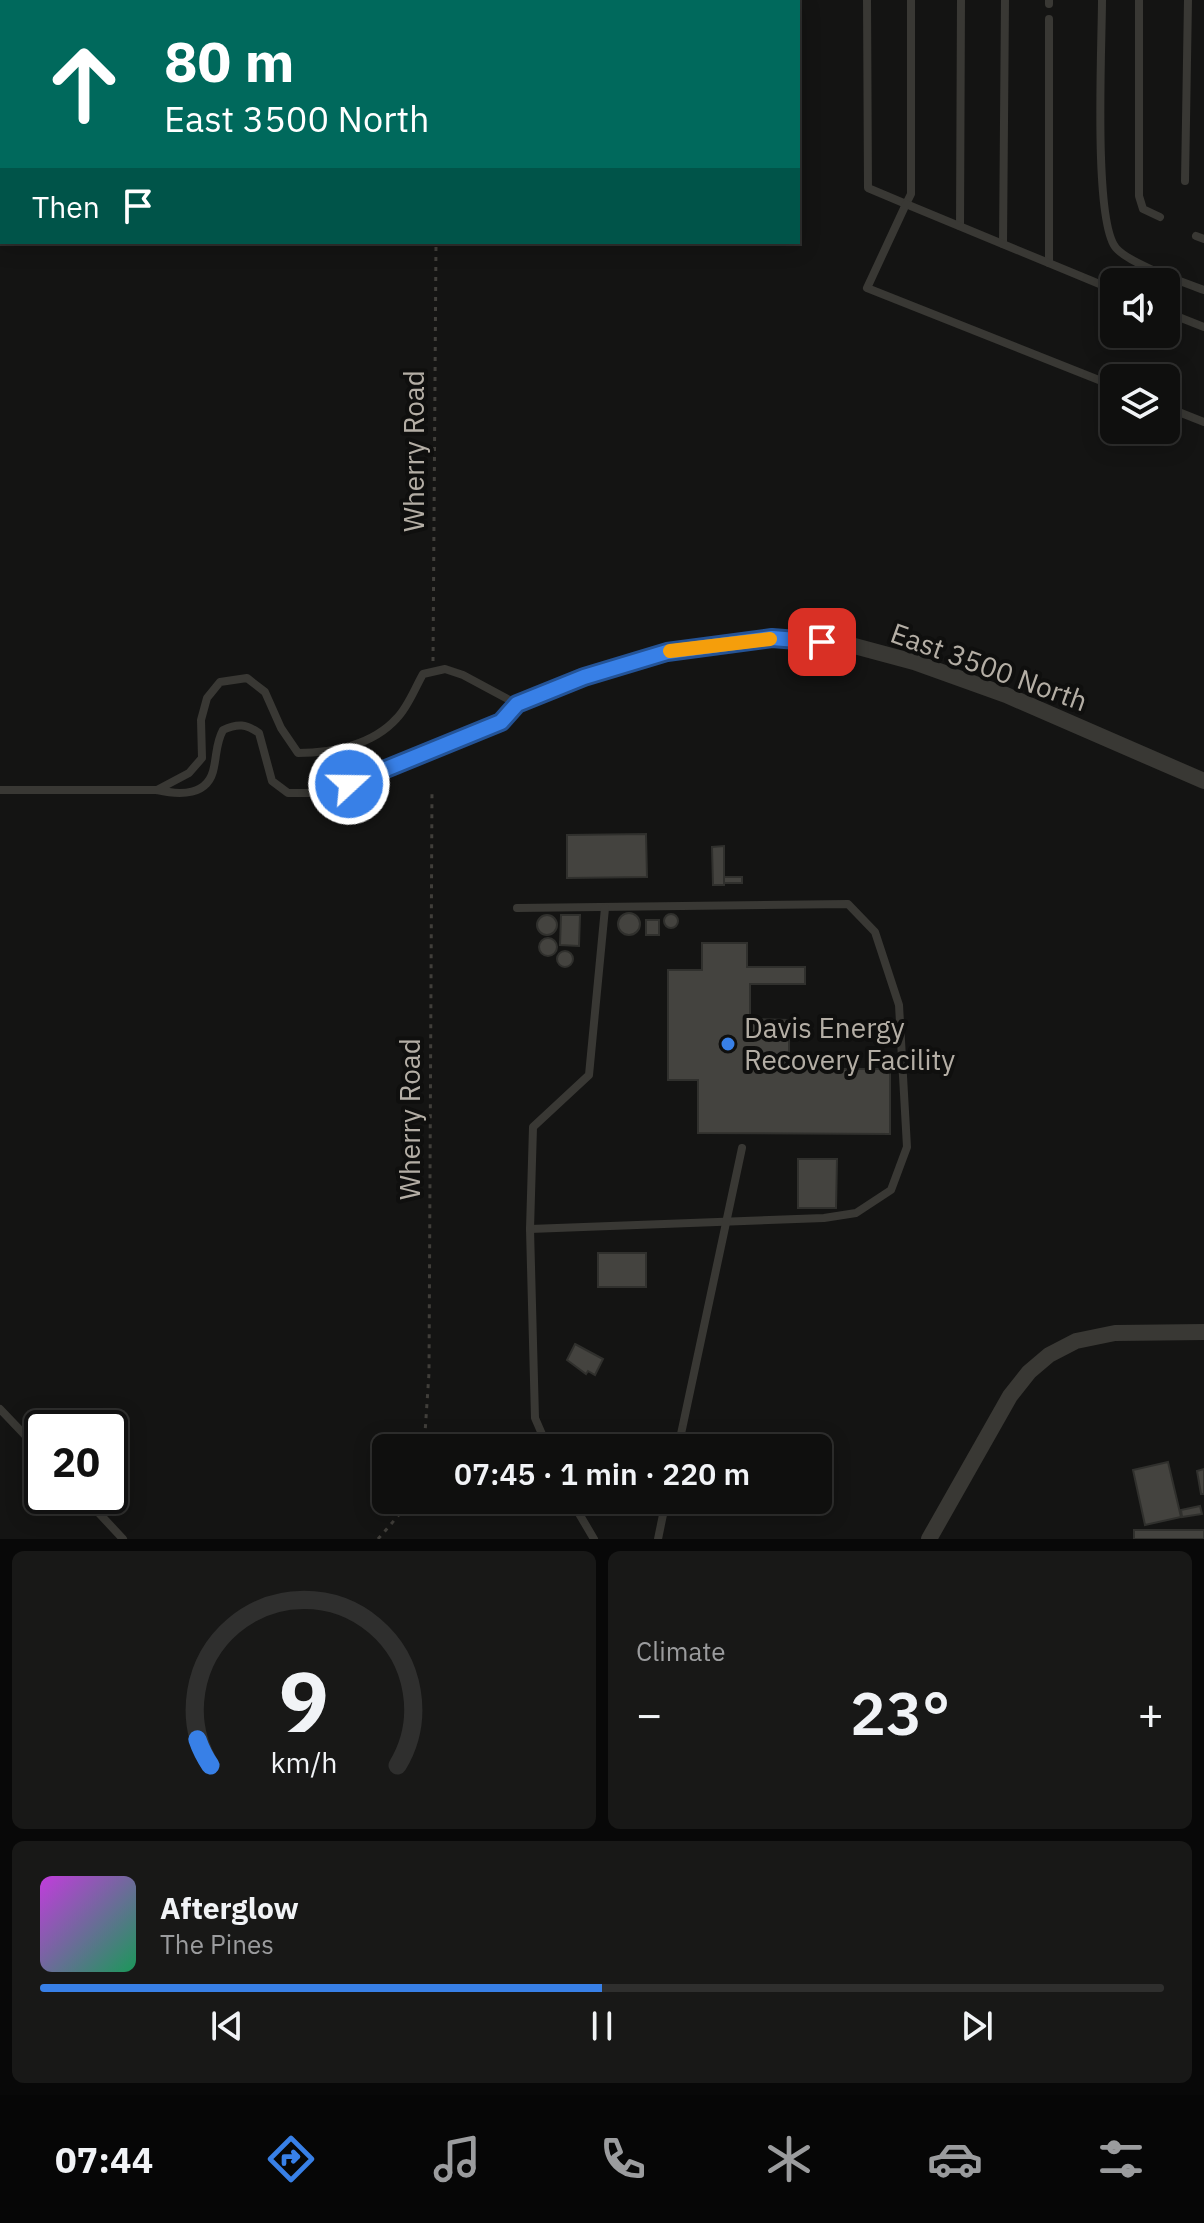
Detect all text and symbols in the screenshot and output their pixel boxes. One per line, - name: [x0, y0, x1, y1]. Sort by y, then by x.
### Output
- text: 80 m: [164, 25, 294, 97]
- icon: ahead: [32, 32, 136, 136]
- text: East 3500 North: [164, 95, 430, 142]
- icon: arrive: [116, 184, 160, 228]
- text: Then: [32, 187, 100, 226]
- map controls: [1100, 268, 1180, 444]
- button: sound: [1100, 268, 1180, 348]
- button: layers: [1100, 364, 1180, 444]
- street label: Wherry Road: [395, 370, 432, 532]
- pin: [788, 608, 856, 676]
- street label: East 3500 North: [886, 614, 1093, 719]
- icon: arrive: [800, 620, 844, 664]
- position arrow: [307, 742, 391, 826]
- place label: Davis Energy Recovery Facility: [744, 1009, 955, 1078]
- marker: Davis Energy Recovery Facility: [719, 1035, 737, 1053]
- street label: Wherry Road: [391, 1038, 428, 1200]
- speed limit sign: 20: [24, 1410, 128, 1514]
- text: 07:45 · 1 min · 220 m: [454, 1454, 750, 1493]
- text: Climate: [636, 1634, 726, 1668]
- text: 9: [279, 1647, 329, 1755]
- text: 23°: [850, 1673, 950, 1752]
- text: −: [636, 1685, 662, 1742]
- text: +: [1138, 1685, 1164, 1742]
- text: km/h: [270, 1744, 338, 1781]
- text: Afterglow: [160, 1888, 299, 1927]
- text: The Pines: [160, 1927, 274, 1961]
- icon: previous: [205, 2004, 249, 2048]
- icon: pause: [580, 2004, 624, 2048]
- icon: next: [955, 2004, 999, 2048]
- icon: directions: [263, 2131, 319, 2187]
- icon: music: [429, 2131, 485, 2187]
- icon: phone: [595, 2131, 651, 2187]
- icon: climate: [761, 2131, 817, 2187]
- icon: car: [927, 2131, 983, 2187]
- icon: filters: [1093, 2131, 1149, 2187]
- text: 07:44: [55, 2136, 153, 2183]

